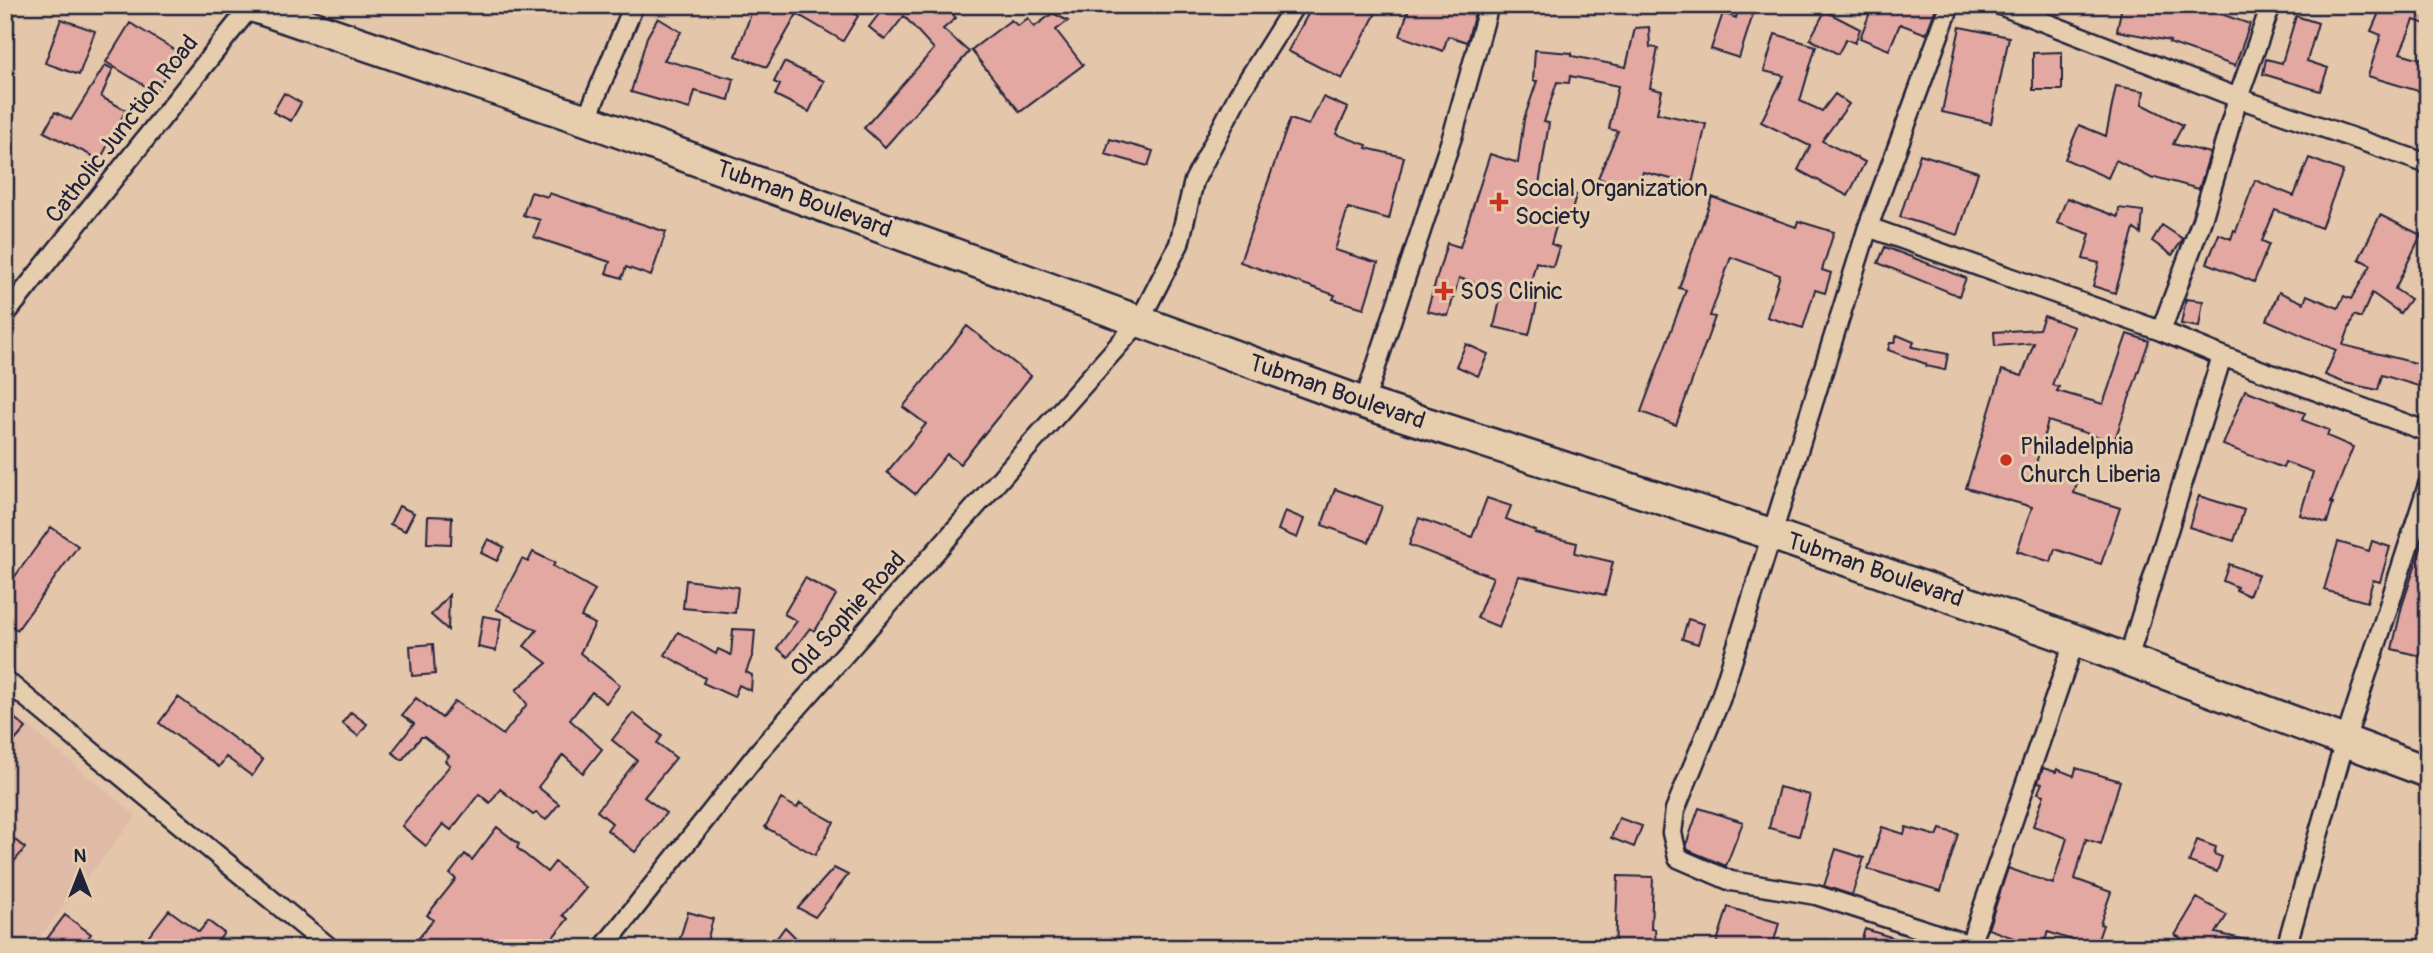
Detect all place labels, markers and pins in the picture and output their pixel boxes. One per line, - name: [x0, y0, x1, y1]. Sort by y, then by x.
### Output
- place label: Social Organization Society: [1515, 174, 1708, 231]
- marker: Social Organization Society: [1489, 192, 1509, 212]
- place label: SOS Clinic: [1460, 277, 1563, 306]
- marker: SOS Clinic: [1434, 281, 1454, 301]
- place label: Philadelphia Church Liberia: [2020, 432, 2161, 489]
- marker: Philadelphia Church Liberia: [1998, 452, 2014, 468]

